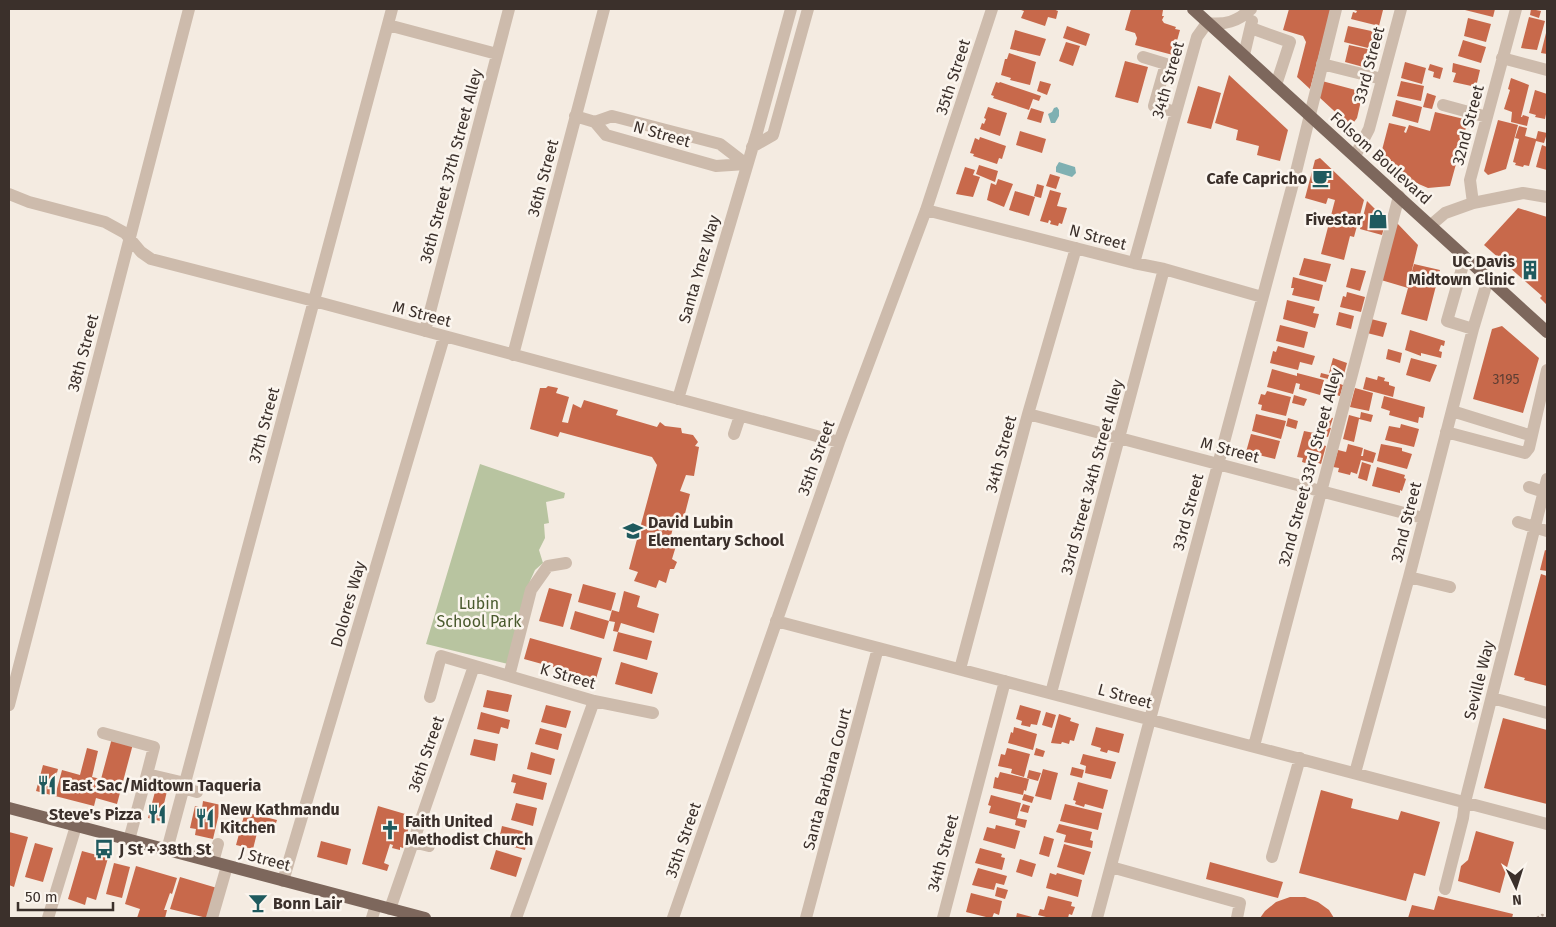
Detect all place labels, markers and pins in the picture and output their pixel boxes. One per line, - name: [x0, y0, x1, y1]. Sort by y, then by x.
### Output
- cafe icon: Cafe Capricho: [1311, 167, 1333, 189]
- place label: Cafe Capricho: [1207, 169, 1307, 188]
- shop icon: Fivestar: [1367, 208, 1389, 230]
- place label: Fivestar: [1305, 210, 1364, 229]
- place label: UC Davis Midtown Clinic: [1408, 252, 1515, 289]
- building icon: UC Davis Midtown Clinic: [1519, 259, 1541, 281]
- place label: David Lubin Elementary School: [648, 513, 784, 550]
- school or university icon: David Lubin Elementary School: [622, 520, 644, 542]
- restaurant icon: East Sac/Midtown Taqueria: [36, 774, 58, 796]
- place label: East Sac/Midtown Taqueria: [62, 776, 261, 795]
- place label: New Kathmandu Kitchen: [220, 800, 340, 837]
- restaurant icon: Steve's Pizza: [146, 803, 168, 825]
- place label: Steve's Pizza: [49, 805, 142, 824]
- restaurant icon: New Kathmandu Kitchen: [194, 807, 216, 829]
- place label: Faith United Methodist Church: [405, 812, 533, 849]
- church icon: Faith United Methodist Church: [379, 819, 401, 841]
- bus stop icon: J St + 38th St: [93, 838, 115, 860]
- place label: J St + 38th St: [118, 840, 212, 859]
- bar icon: Bonn Lair: [247, 892, 269, 914]
- place label: Bonn Lair: [273, 894, 343, 913]

